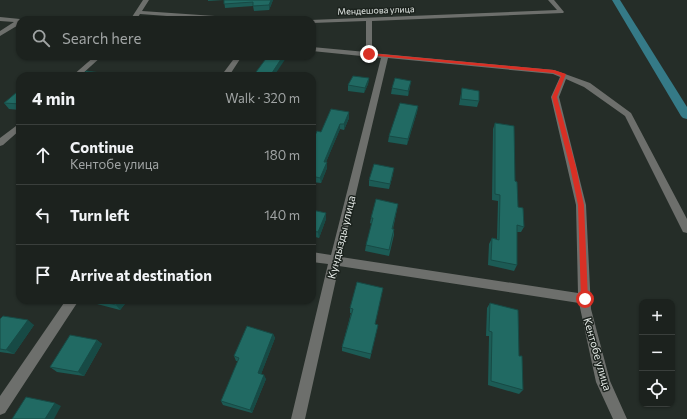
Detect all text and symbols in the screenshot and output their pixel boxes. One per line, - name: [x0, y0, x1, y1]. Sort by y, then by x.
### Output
- street label: Мендешова улица: [337, 3, 415, 17]
- search box: [16, 16, 316, 60]
- icon: search: [30, 27, 52, 49]
- text: Search here: [62, 29, 141, 47]
- route end: [360, 45, 378, 63]
- text: 4 min: [32, 88, 75, 109]
- text: Walk · 320 m: [225, 90, 300, 106]
- text: Continue: [70, 138, 134, 156]
- icon: ahead: [32, 144, 54, 166]
- text: 180 m: [264, 147, 300, 163]
- text: Кентобе улица: [70, 156, 159, 172]
- street label: Кундызды улица: [324, 194, 358, 280]
- icon: left: [32, 204, 54, 226]
- text: Turn left: [70, 206, 129, 224]
- text: 140 m: [264, 207, 300, 223]
- icon: arrive: [32, 264, 54, 286]
- text: Arrive at destination: [70, 266, 212, 284]
- route start: [576, 290, 594, 308]
- map controls: [639, 299, 675, 407]
- button: +: [639, 299, 675, 335]
- street label: Кентобе улица: [581, 316, 615, 392]
- button: −: [639, 335, 675, 371]
- button: locate: [639, 371, 675, 407]

